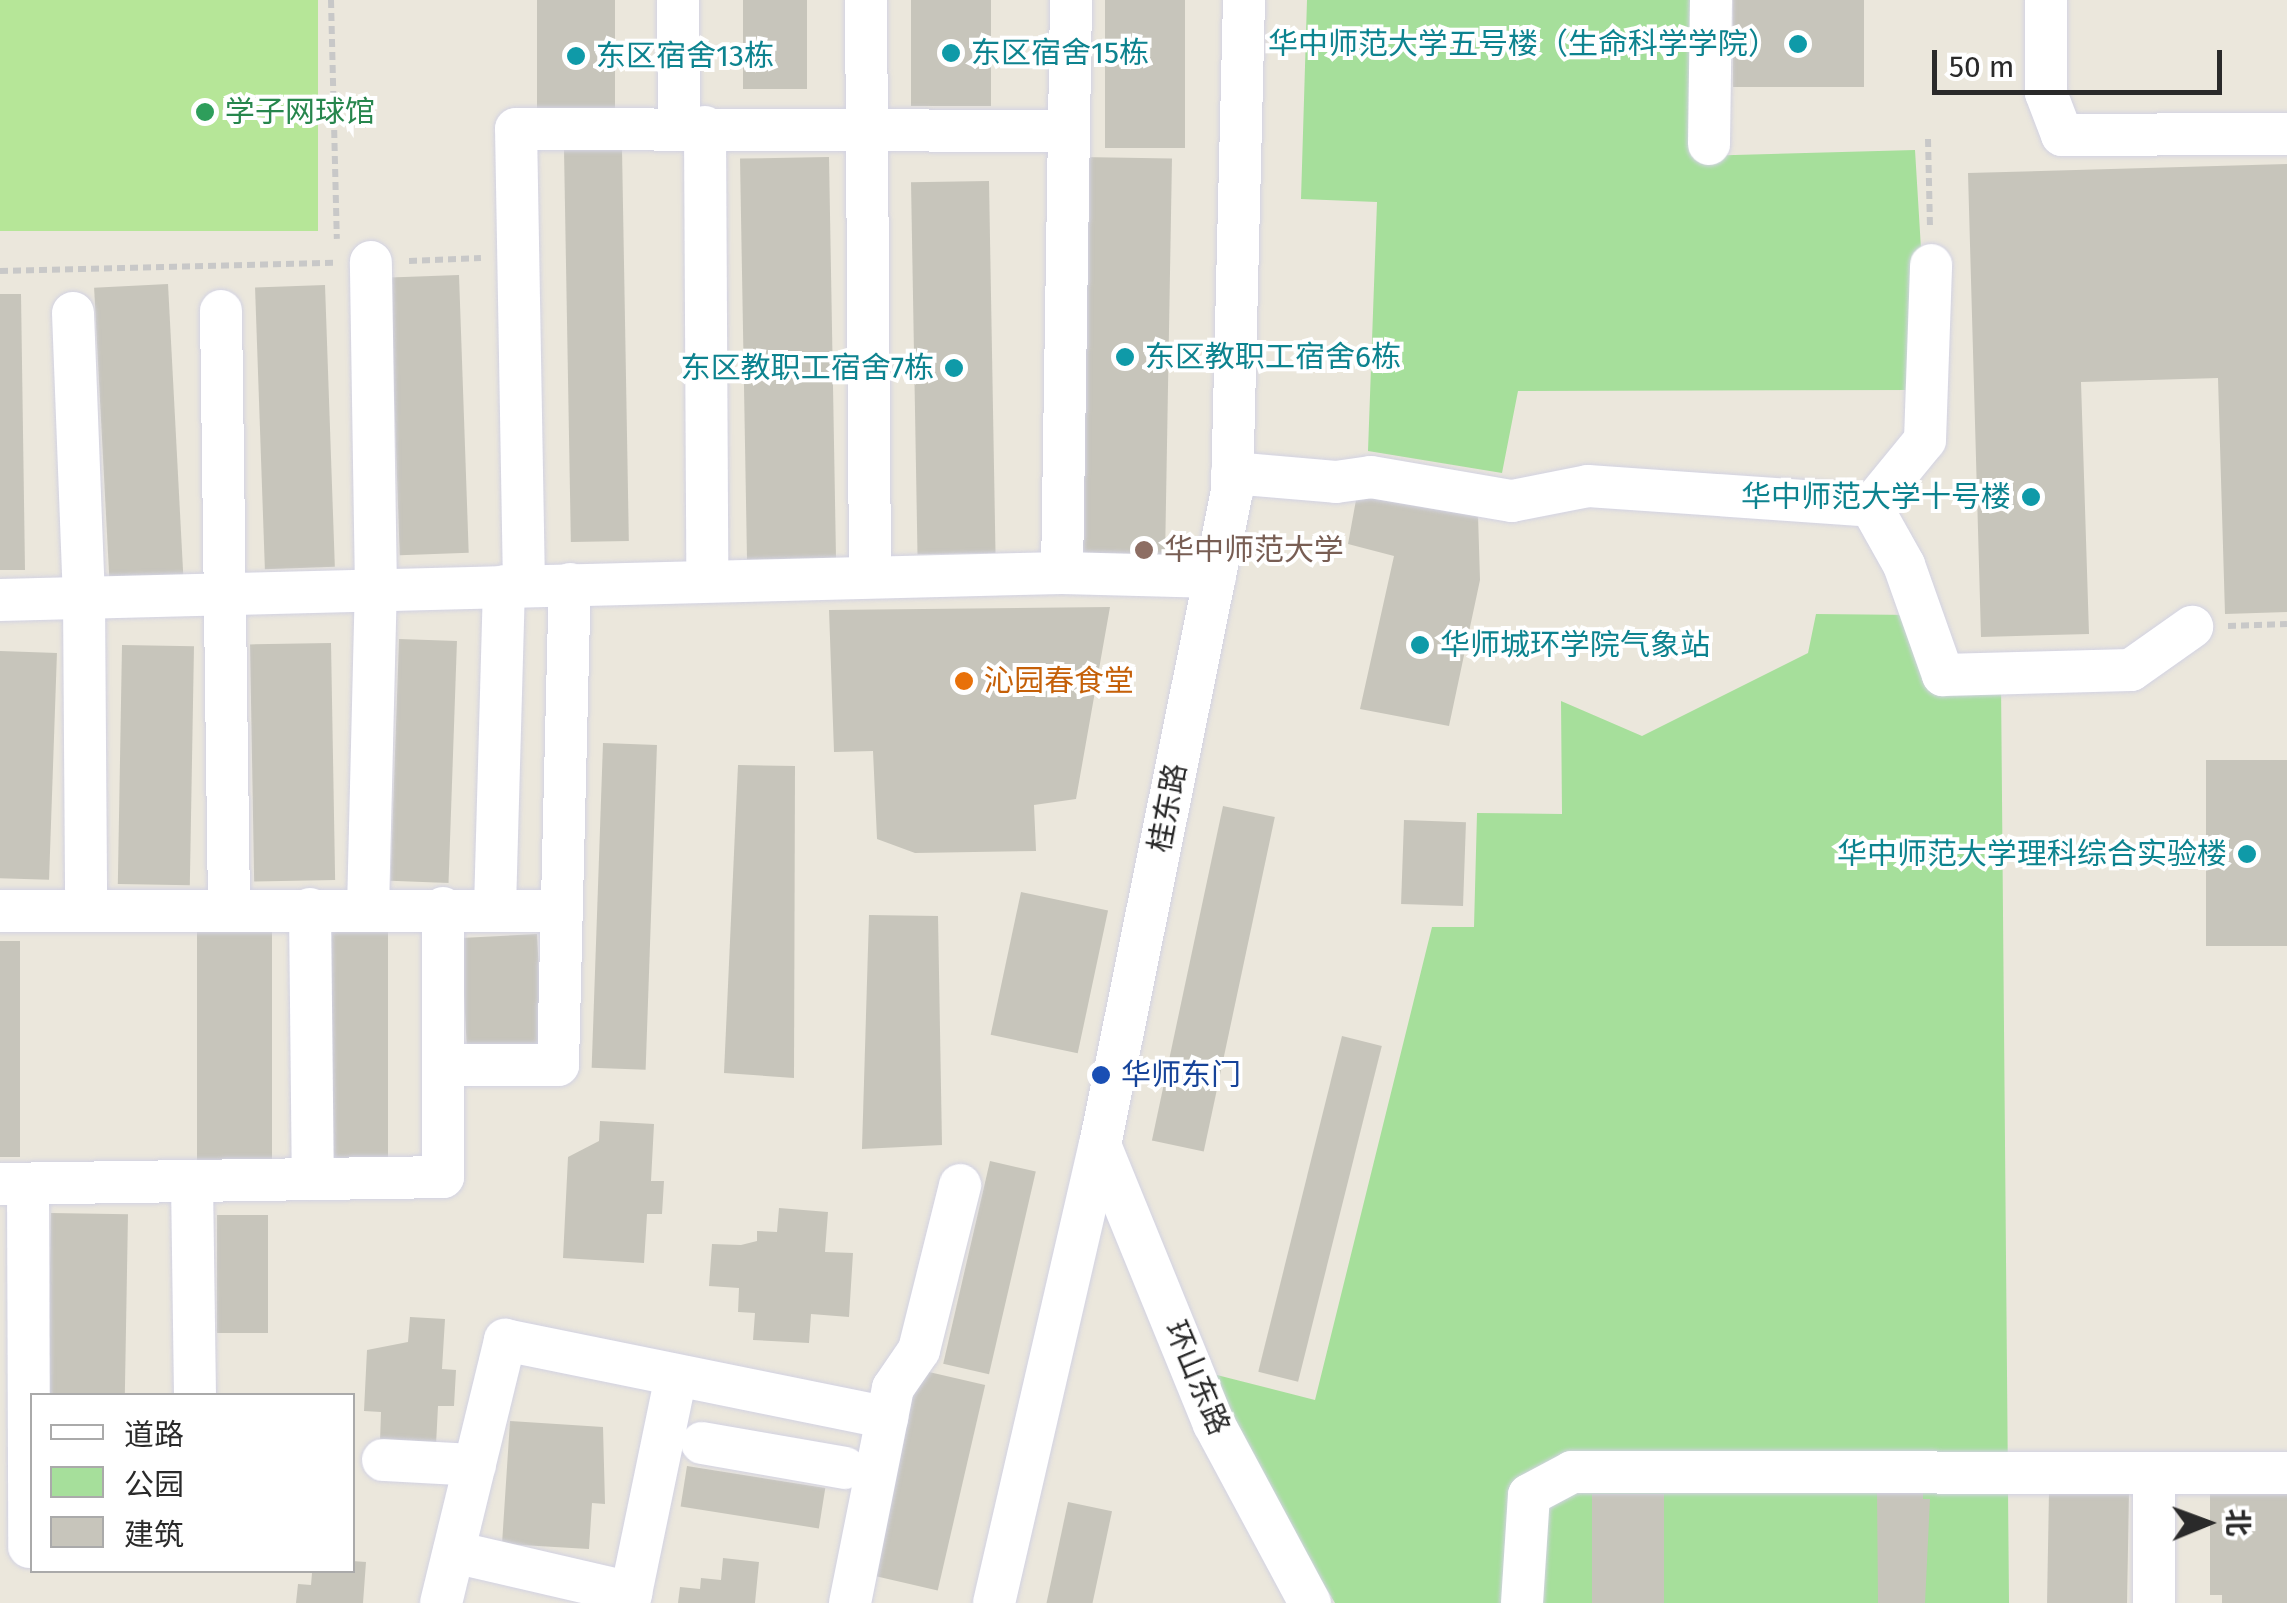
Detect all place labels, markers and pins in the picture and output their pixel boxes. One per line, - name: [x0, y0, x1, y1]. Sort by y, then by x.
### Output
- place label: 华中师范大学五号楼（生命科学学院）: [1268, 26, 1778, 62]
- marker: 华中师范大学五号楼（生命科学学院）: [1787, 33, 1809, 55]
- place label: 东区宿舍15栋: [971, 35, 1149, 71]
- place label: 东区宿舍13栋: [596, 38, 774, 74]
- marker: 东区宿舍15栋: [940, 42, 962, 64]
- marker: 东区宿舍13栋: [565, 45, 587, 67]
- place label: 学子网球馆: [225, 94, 375, 130]
- marker: 学子网球馆: [194, 101, 216, 123]
- place label: 东区教职工宿舍6栋: [1145, 339, 1401, 375]
- marker: 东区教职工宿舍6栋: [1114, 346, 1136, 368]
- place label: 东区教职工宿舍7栋: [681, 350, 934, 386]
- marker: 东区教职工宿舍7栋: [943, 357, 965, 379]
- place label: 华中师范大学十号楼: [1741, 479, 2011, 515]
- marker: 华中师范大学十号楼: [2020, 486, 2042, 508]
- place label: 华中师范大学: [1164, 532, 1344, 568]
- marker: 华中师范大学: [1133, 539, 1155, 561]
- place label: 华师城环学院气象站: [1440, 627, 1710, 663]
- marker: 华师城环学院气象站: [1409, 634, 1431, 656]
- place label: 沁园春食堂: [984, 663, 1134, 699]
- marker: 沁园春食堂: [953, 670, 975, 692]
- place label: 华中师范大学理科综合实验楼: [1837, 836, 2227, 872]
- marker: 华中师范大学理科综合实验楼: [2236, 843, 2258, 865]
- place label: 华师东门: [1121, 1057, 1241, 1093]
- marker: 华师东门: [1090, 1064, 1112, 1086]

